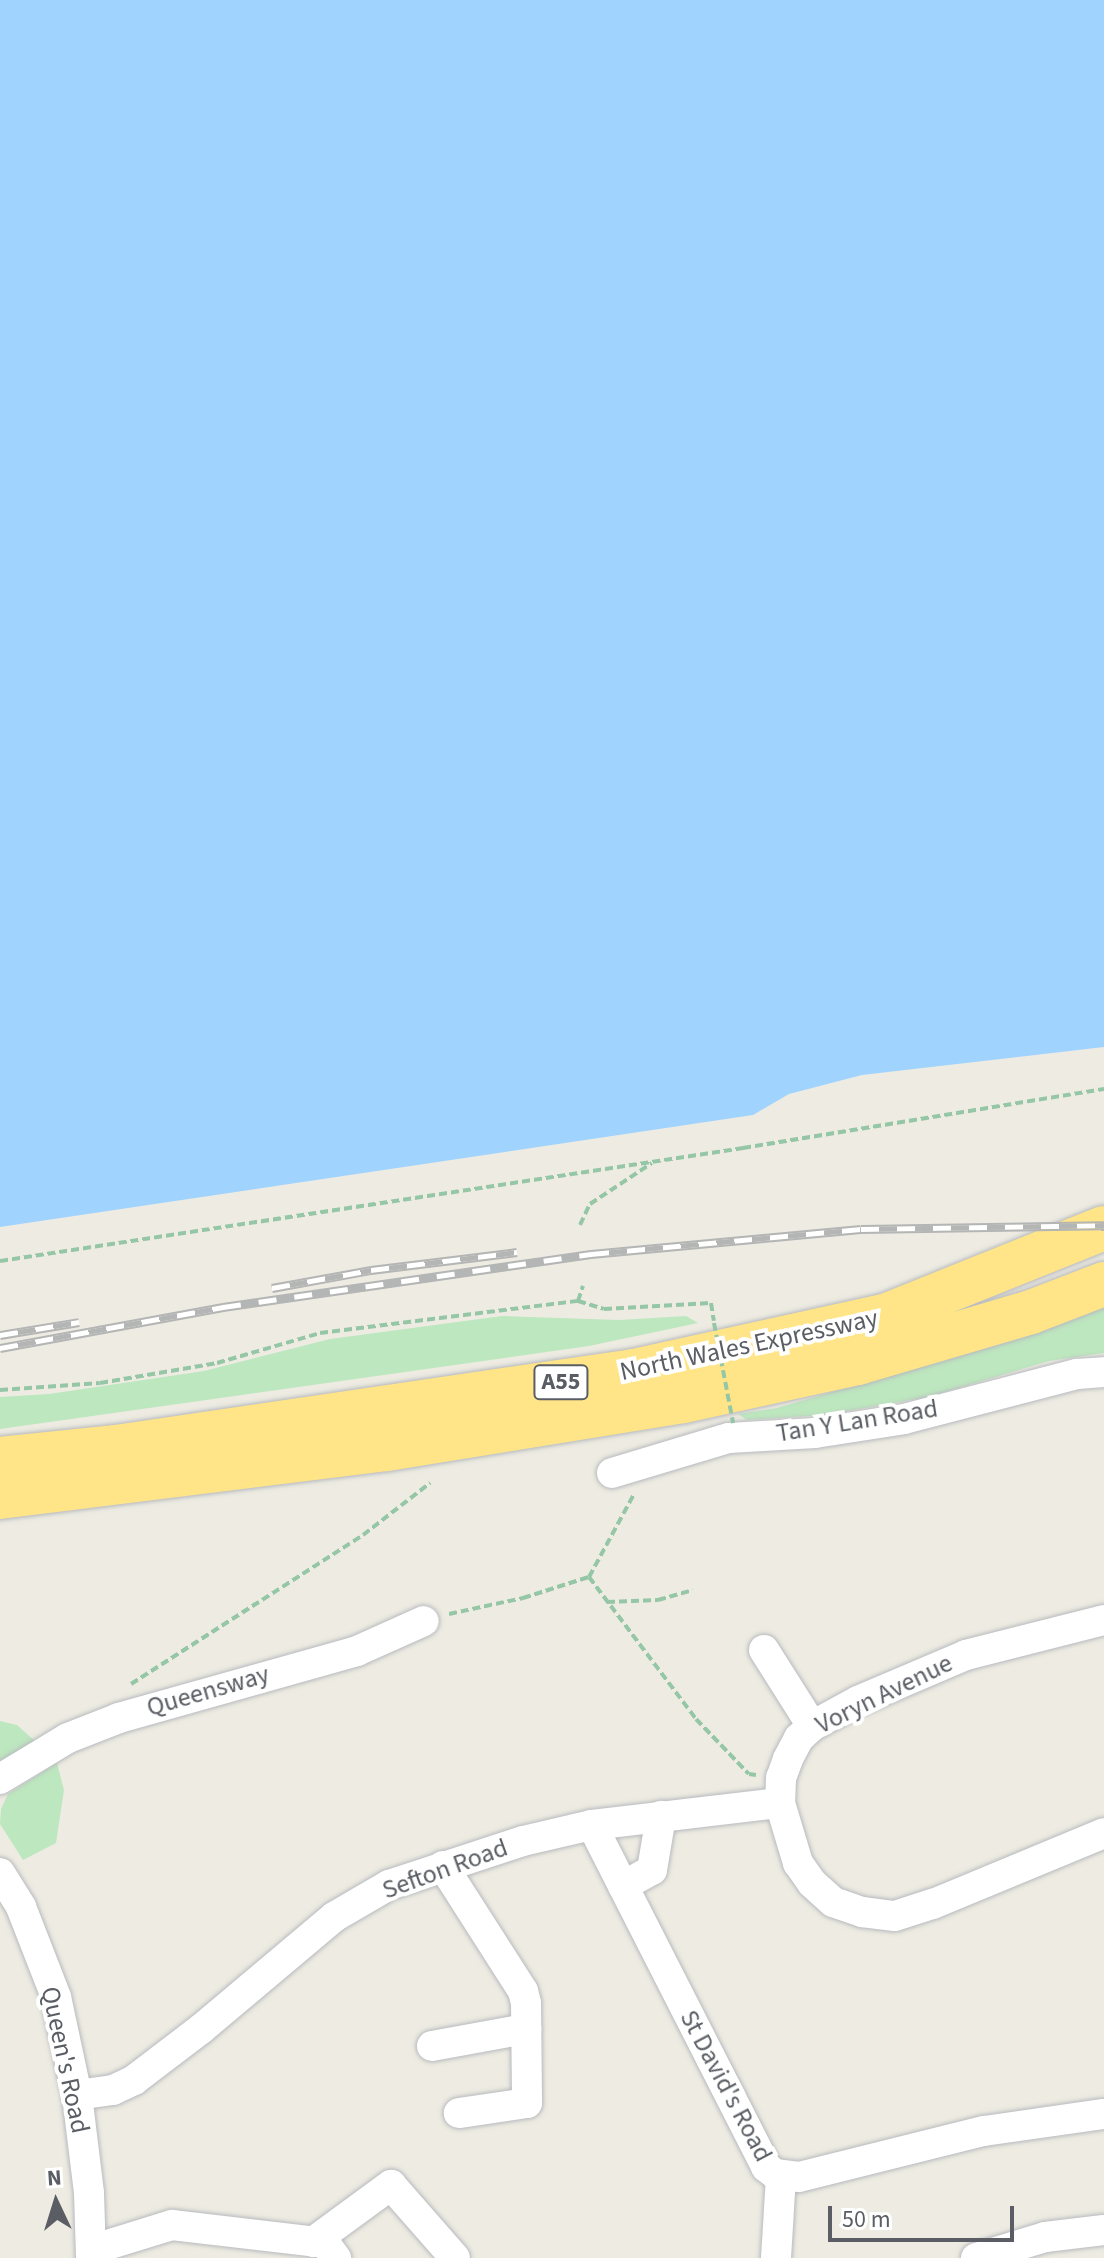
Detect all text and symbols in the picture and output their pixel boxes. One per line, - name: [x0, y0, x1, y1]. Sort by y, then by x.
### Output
- street label: North Wales Expressway: [617, 1302, 881, 1388]
- road number: A55: [533, 1362, 589, 1402]
- street label: Tan Y Lan Road: [774, 1393, 940, 1449]
- street label: Voryn Avenue: [810, 1647, 958, 1741]
- street label: Queensway: [143, 1659, 273, 1723]
- street label: Sefton Road: [378, 1832, 512, 1906]
- street label: Queen's Road: [34, 1984, 96, 2136]
- street label: St David's Road: [673, 2005, 779, 2167]
- north arrow: [16, 2162, 96, 2242]
- text: N: [46, 2162, 63, 2195]
- scale bar: [832, 2190, 1018, 2240]
- text: 50 m: [842, 2202, 891, 2237]

